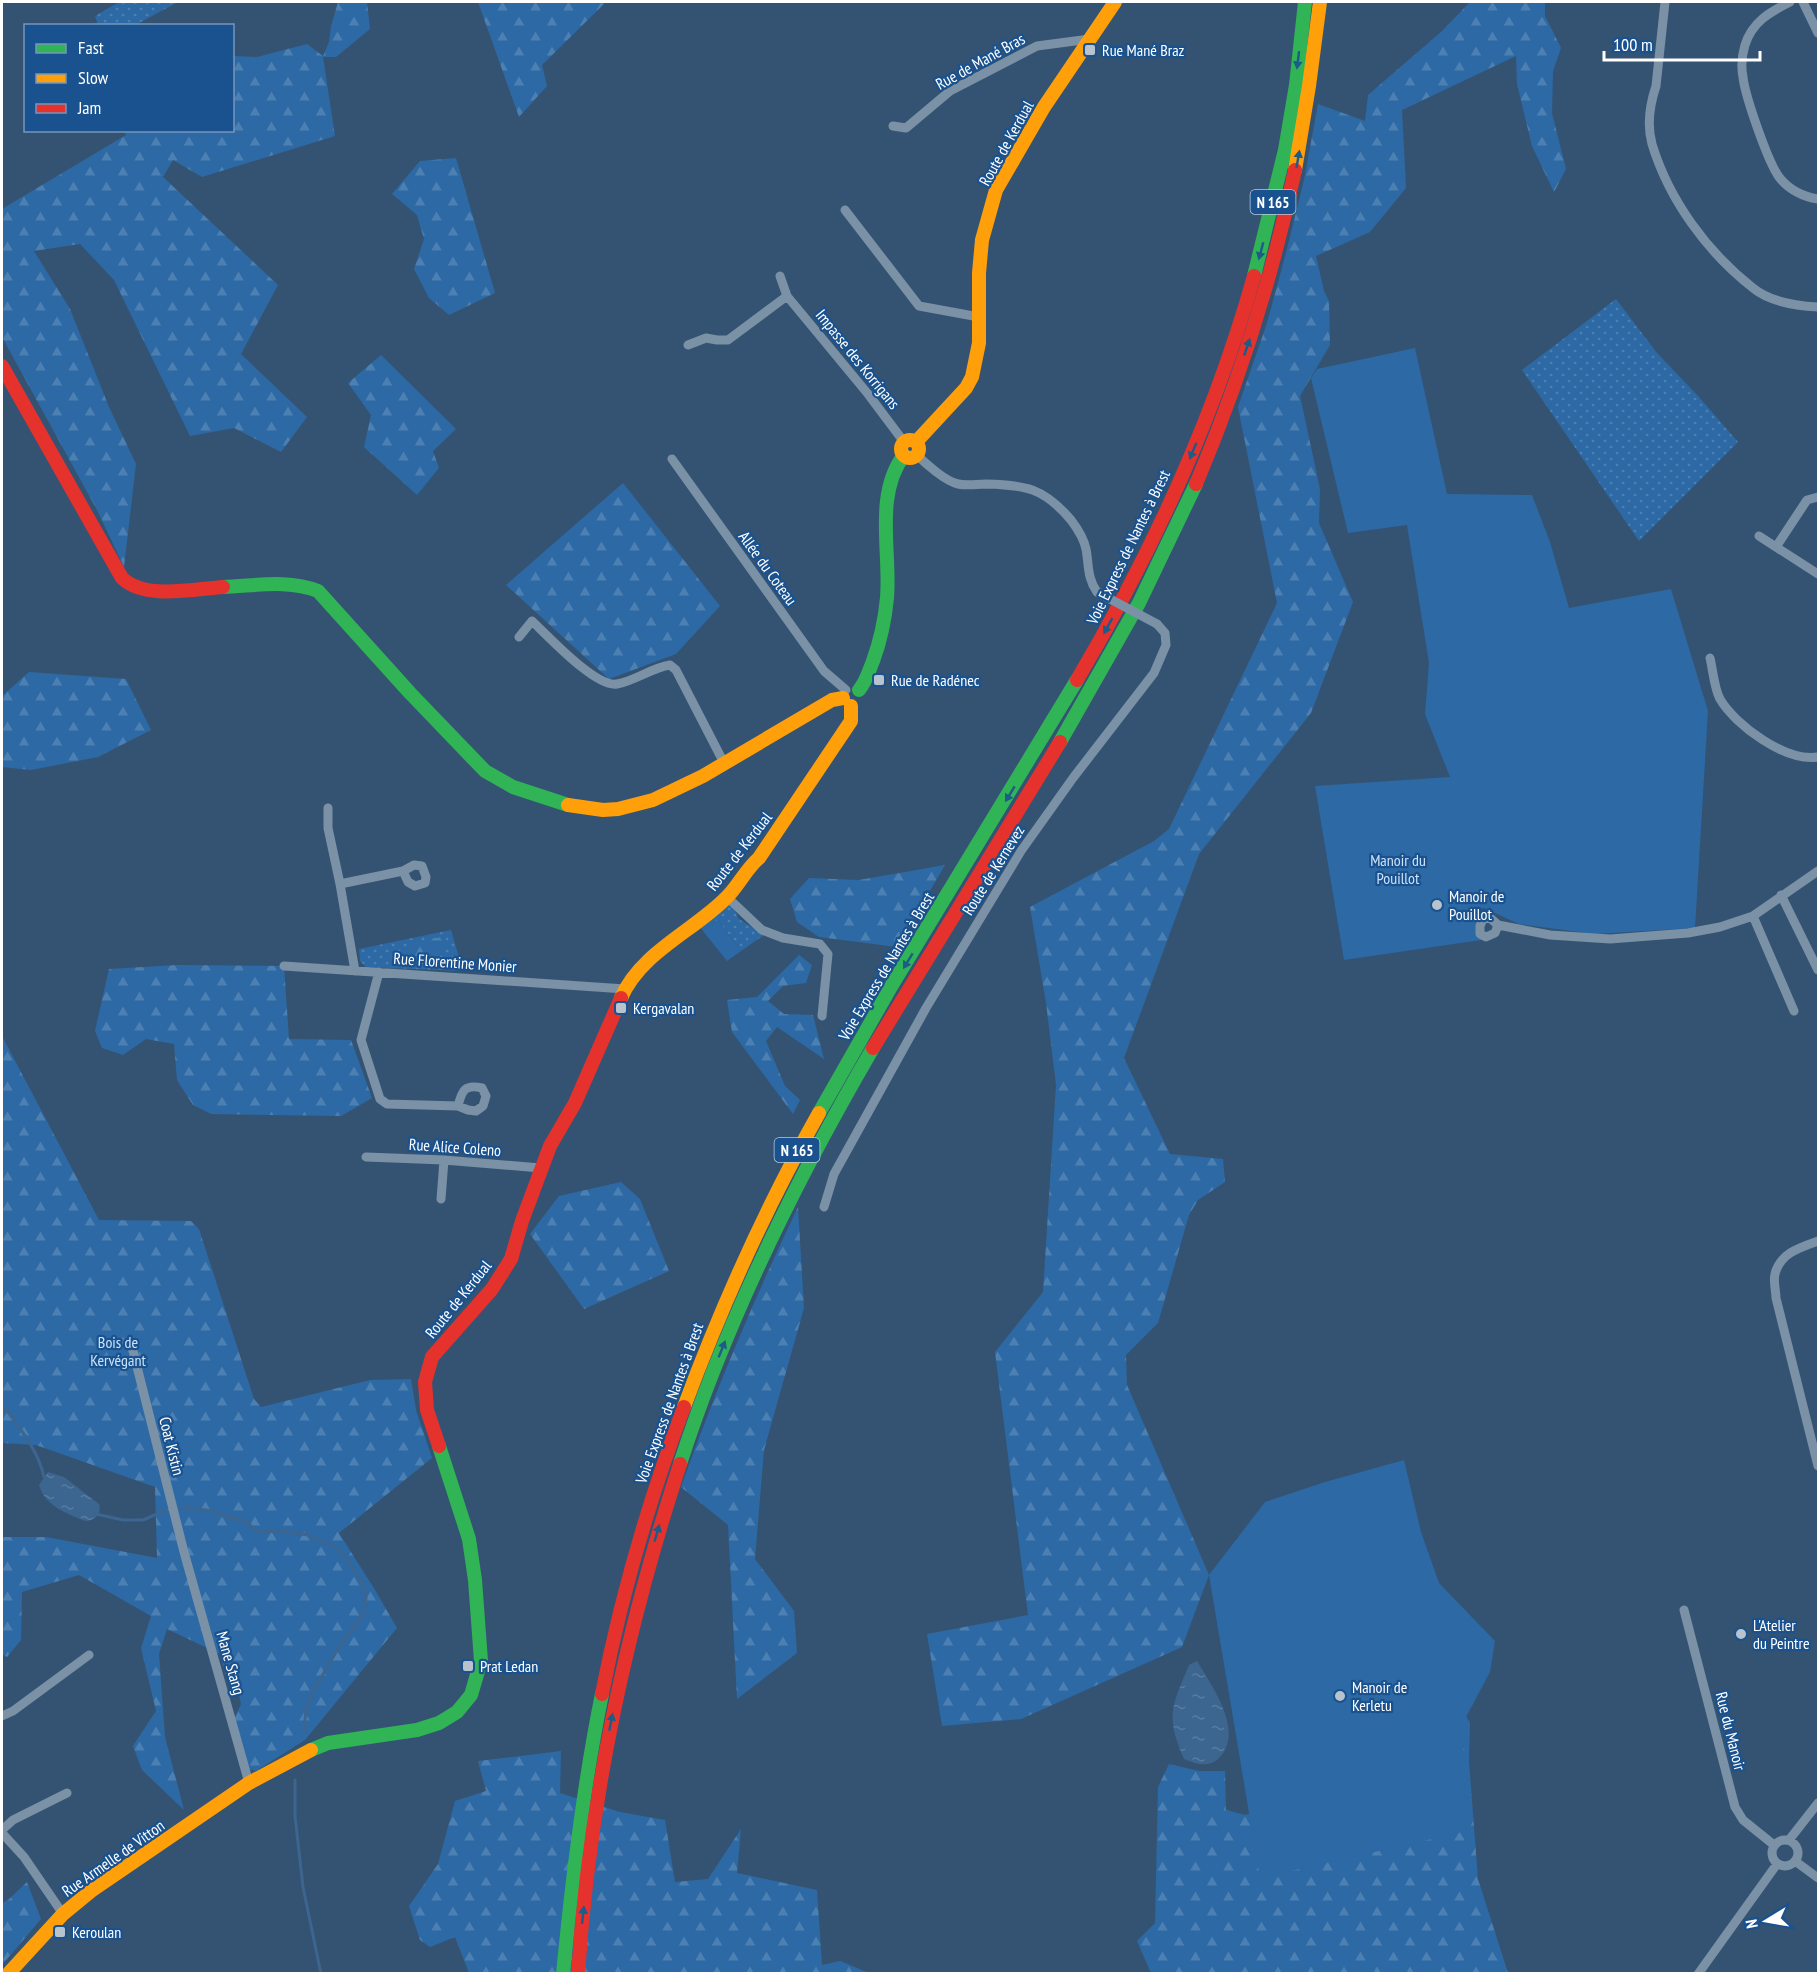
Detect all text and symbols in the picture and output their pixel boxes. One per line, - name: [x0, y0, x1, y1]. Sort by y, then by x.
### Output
- legend: [24, 24, 234, 132]
- scale bar: [1604, 24, 1760, 62]
- street label: Rue de Mané Bras: [932, 28, 1028, 94]
- text: 100 m: [1613, 33, 1653, 56]
- text: Fast: [78, 36, 104, 59]
- place label: Rue Mané Braz: [1102, 40, 1185, 60]
- marker: Rue Mané Braz: [1083, 43, 1097, 57]
- one-way arrow: [1293, 50, 1303, 69]
- text: Slow: [78, 66, 109, 89]
- text: Jam: [77, 96, 101, 119]
- street label: Route de Kerdual: [974, 97, 1038, 189]
- one-way arrow: [1293, 149, 1302, 168]
- road number: N 165: [1250, 190, 1296, 214]
- one-way arrow: [1256, 242, 1266, 260]
- street label: Impasse des Korrigans: [812, 305, 904, 413]
- one-way arrow: [1243, 338, 1253, 356]
- one-way arrow: [1188, 442, 1198, 460]
- street label: Voie Express de Nantes à Brest: [1081, 466, 1174, 628]
- street label: Allée du Coteau: [734, 527, 802, 609]
- one-way arrow: [1103, 618, 1113, 635]
- place label: Rue de Radénec: [891, 670, 980, 690]
- marker: Rue de Radénec: [872, 673, 886, 687]
- one-way arrow: [1004, 786, 1015, 802]
- street label: Route de Kerdual: [702, 807, 776, 894]
- street label: Route de Kernevez: [957, 821, 1029, 919]
- park label: Manoir du Pouillot: [1370, 850, 1426, 888]
- place label: Manoir de Pouillot: [1449, 886, 1504, 924]
- street label: Voie Express de Nantes à Brest: [833, 888, 938, 1045]
- marker: Manoir de Pouillot: [1430, 898, 1444, 912]
- street label: Rue Florentine Monier: [393, 948, 518, 976]
- one-way arrow: [902, 953, 913, 969]
- place label: Kergavalan: [633, 998, 694, 1018]
- marker: Kergavalan: [614, 1001, 628, 1015]
- street label: Rue Alice Coleno: [408, 1134, 502, 1160]
- road number: N 165: [774, 1138, 820, 1162]
- street label: Route de Kerdual: [421, 1256, 496, 1342]
- street label: Voie Express de Nantes à Brest: [630, 1319, 708, 1487]
- park label: Bois de Kervégant: [90, 1332, 146, 1370]
- one-way arrow: [718, 1340, 727, 1358]
- street label: Coat Kistin: [155, 1415, 189, 1477]
- one-way arrow: [653, 1524, 662, 1542]
- place label: L'Atelier du Peintre: [1753, 1615, 1810, 1653]
- marker: L'Atelier du Peintre: [1734, 1627, 1748, 1641]
- street label: Mane Stang: [212, 1629, 250, 1697]
- place label: Prat Ledan: [480, 1656, 538, 1676]
- marker: Prat Ledan: [461, 1659, 475, 1673]
- place label: Manoir de Kerletu: [1352, 1677, 1407, 1715]
- marker: Manoir de Kerletu: [1333, 1689, 1347, 1703]
- street label: Rue du Manoir: [1712, 1690, 1751, 1773]
- one-way arrow: [607, 1713, 616, 1732]
- street label: Rue Armelle de Vitton: [58, 1815, 168, 1901]
- north arrow: [1736, 1891, 1796, 1951]
- one-way arrow: [578, 1906, 588, 1925]
- text: N: [1741, 1918, 1762, 1930]
- place label: Keroulan: [72, 1922, 121, 1942]
- marker: Keroulan: [53, 1925, 67, 1939]

